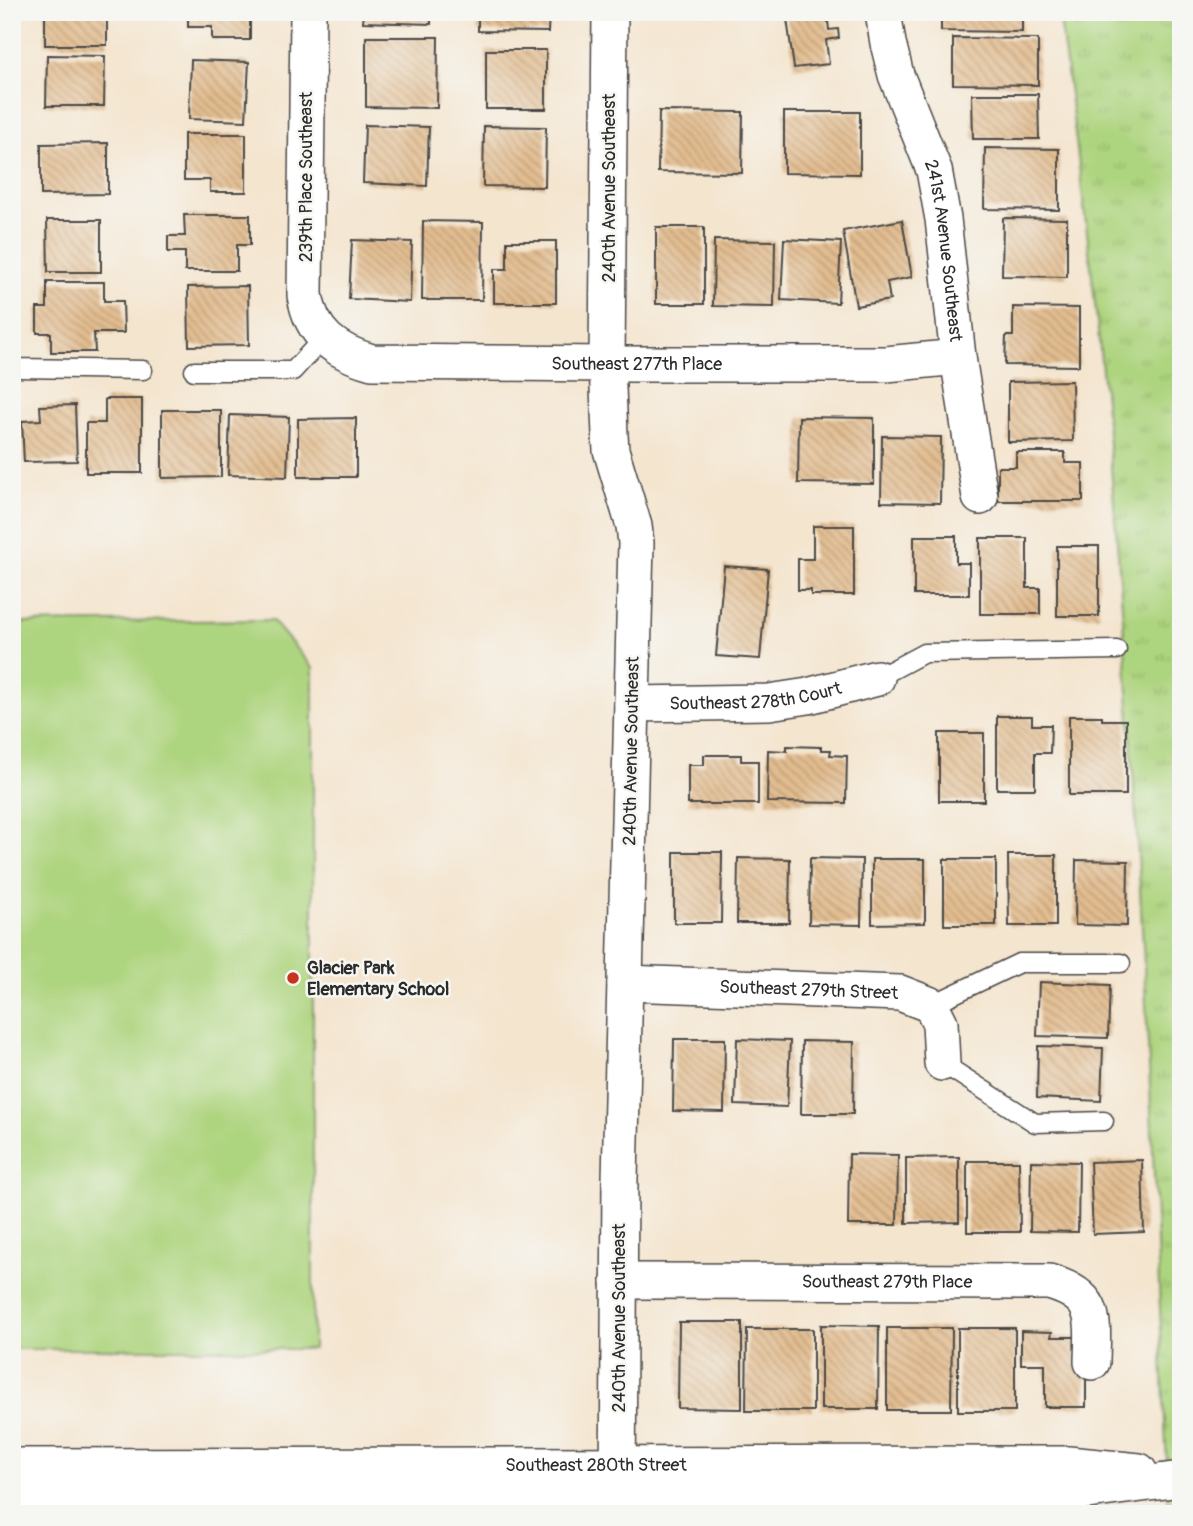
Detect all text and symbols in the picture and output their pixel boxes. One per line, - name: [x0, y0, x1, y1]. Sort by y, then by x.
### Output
- street label: 239th Place Southeast: [295, 91, 318, 262]
- street label: 240th Avenue Southeast: [598, 93, 621, 283]
- street label: 241st Avenue Southeast: [919, 156, 967, 344]
- street label: Southeast 277th Place: [551, 353, 722, 376]
- street label: 240th Avenue Southeast: [618, 656, 645, 846]
- street label: Southeast 278th Court: [669, 677, 845, 715]
- place label: Glacier Park Elementary School: [307, 957, 449, 1001]
- marker: Glacier Park Elementary School: [285, 970, 301, 986]
- street label: Southeast 279th Street: [719, 975, 899, 1005]
- street label: 240th Avenue Southeast: [608, 1223, 631, 1413]
- street label: Southeast 279th Place: [802, 1270, 972, 1294]
- street label: Southeast 280th Street: [505, 1454, 687, 1477]

